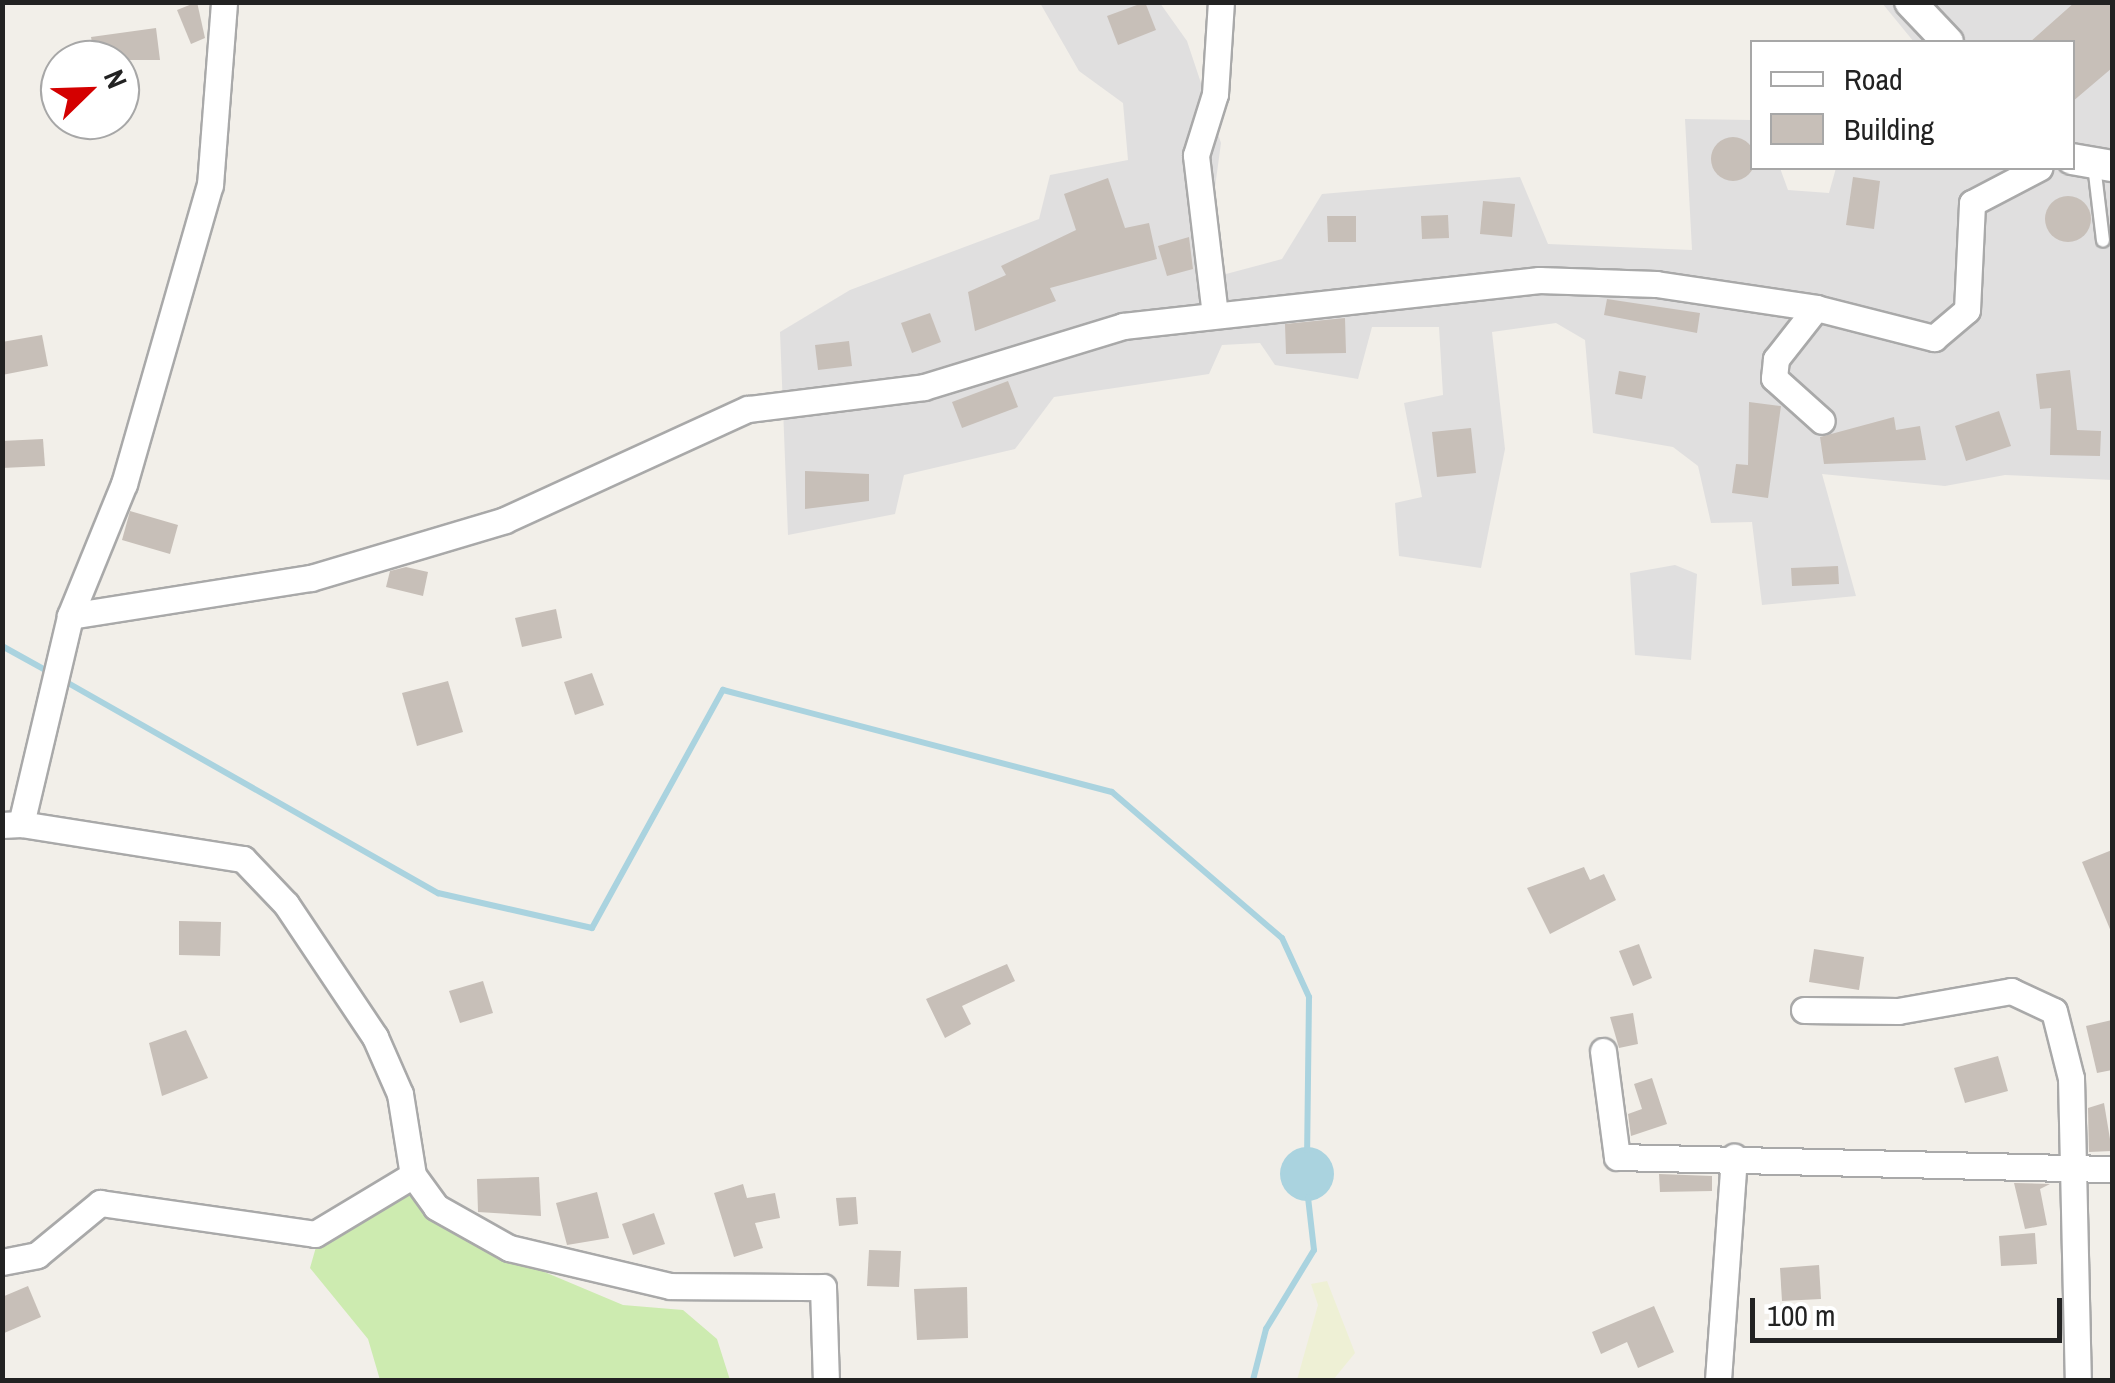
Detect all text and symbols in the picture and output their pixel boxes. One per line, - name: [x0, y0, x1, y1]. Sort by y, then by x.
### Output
- north arrow: [40, 40, 140, 140]
- legend: [1750, 40, 2075, 170]
- text: Road: [1844, 59, 1903, 99]
- text: N: [95, 64, 136, 94]
- text: Building: [1844, 109, 1934, 149]
- scale bar: [1755, 1278, 2068, 1340]
- text: 100 m: [1767, 1295, 1835, 1335]

